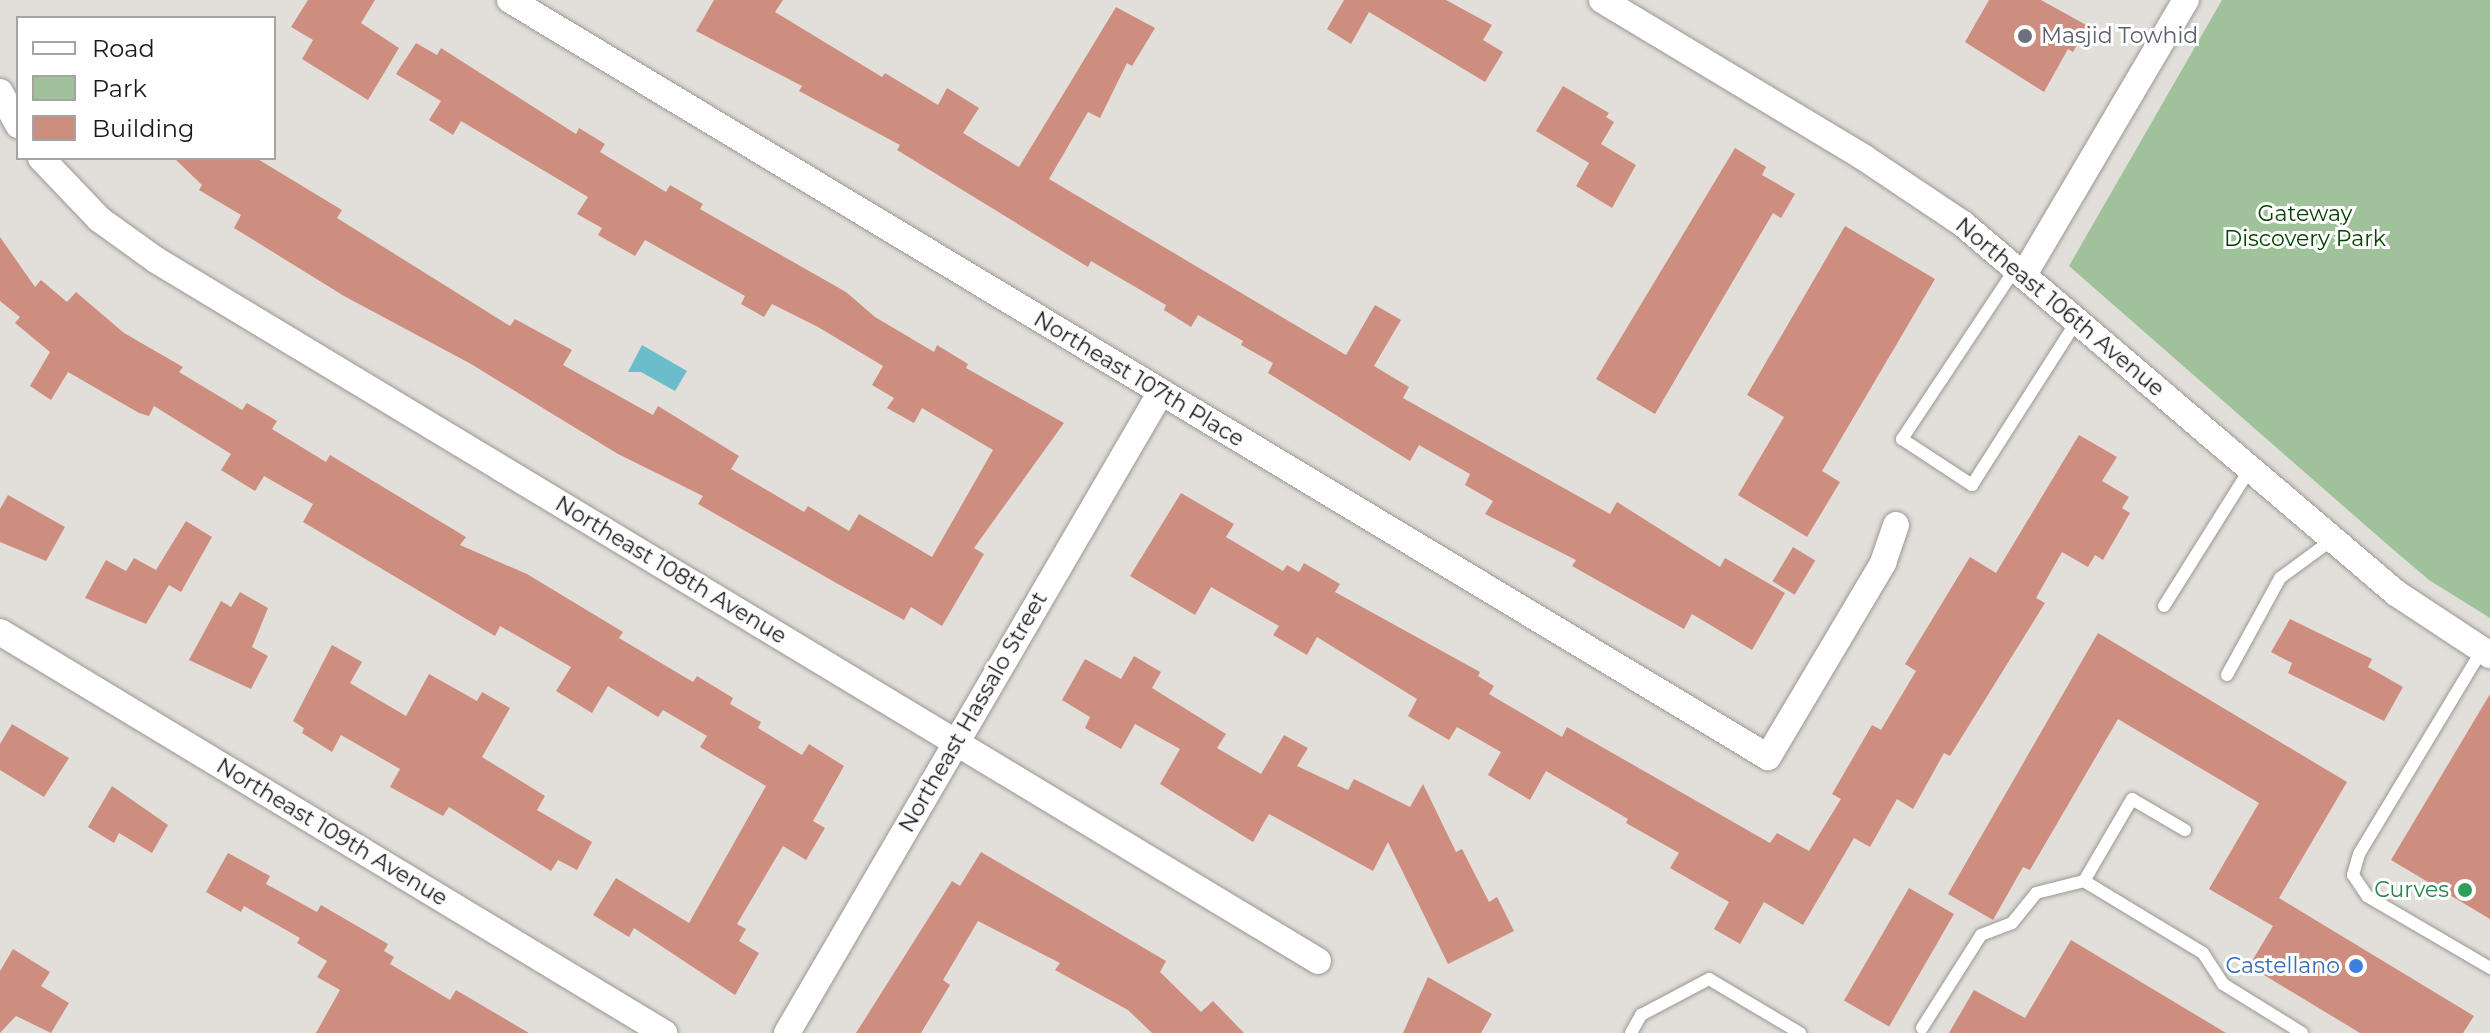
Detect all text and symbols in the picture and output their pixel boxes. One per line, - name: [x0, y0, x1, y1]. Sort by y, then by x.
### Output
- legend: [16, 16, 276, 160]
- place label: Masjid Towhid: [2041, 23, 2198, 49]
- marker: Masjid Towhid: [2016, 27, 2034, 45]
- text: Road: [92, 34, 155, 63]
- text: Park: [92, 74, 147, 103]
- text: Building: [92, 114, 195, 143]
- park label: Gateway Discovery Park: [2224, 200, 2386, 252]
- street label: Northeast 106th Avenue: [1950, 212, 2170, 402]
- street label: Northeast 107th Place: [1029, 306, 1249, 452]
- street label: Northeast 108th Avenue: [551, 490, 791, 650]
- street label: Northeast Hassalo Street: [893, 587, 1053, 837]
- street label: Northeast 109th Avenue: [212, 753, 452, 911]
- place label: Curves: [2374, 877, 2449, 903]
- marker: Curves: [2456, 881, 2474, 899]
- place label: Castellano: [2226, 953, 2340, 979]
- marker: Castellano: [2347, 957, 2365, 975]

